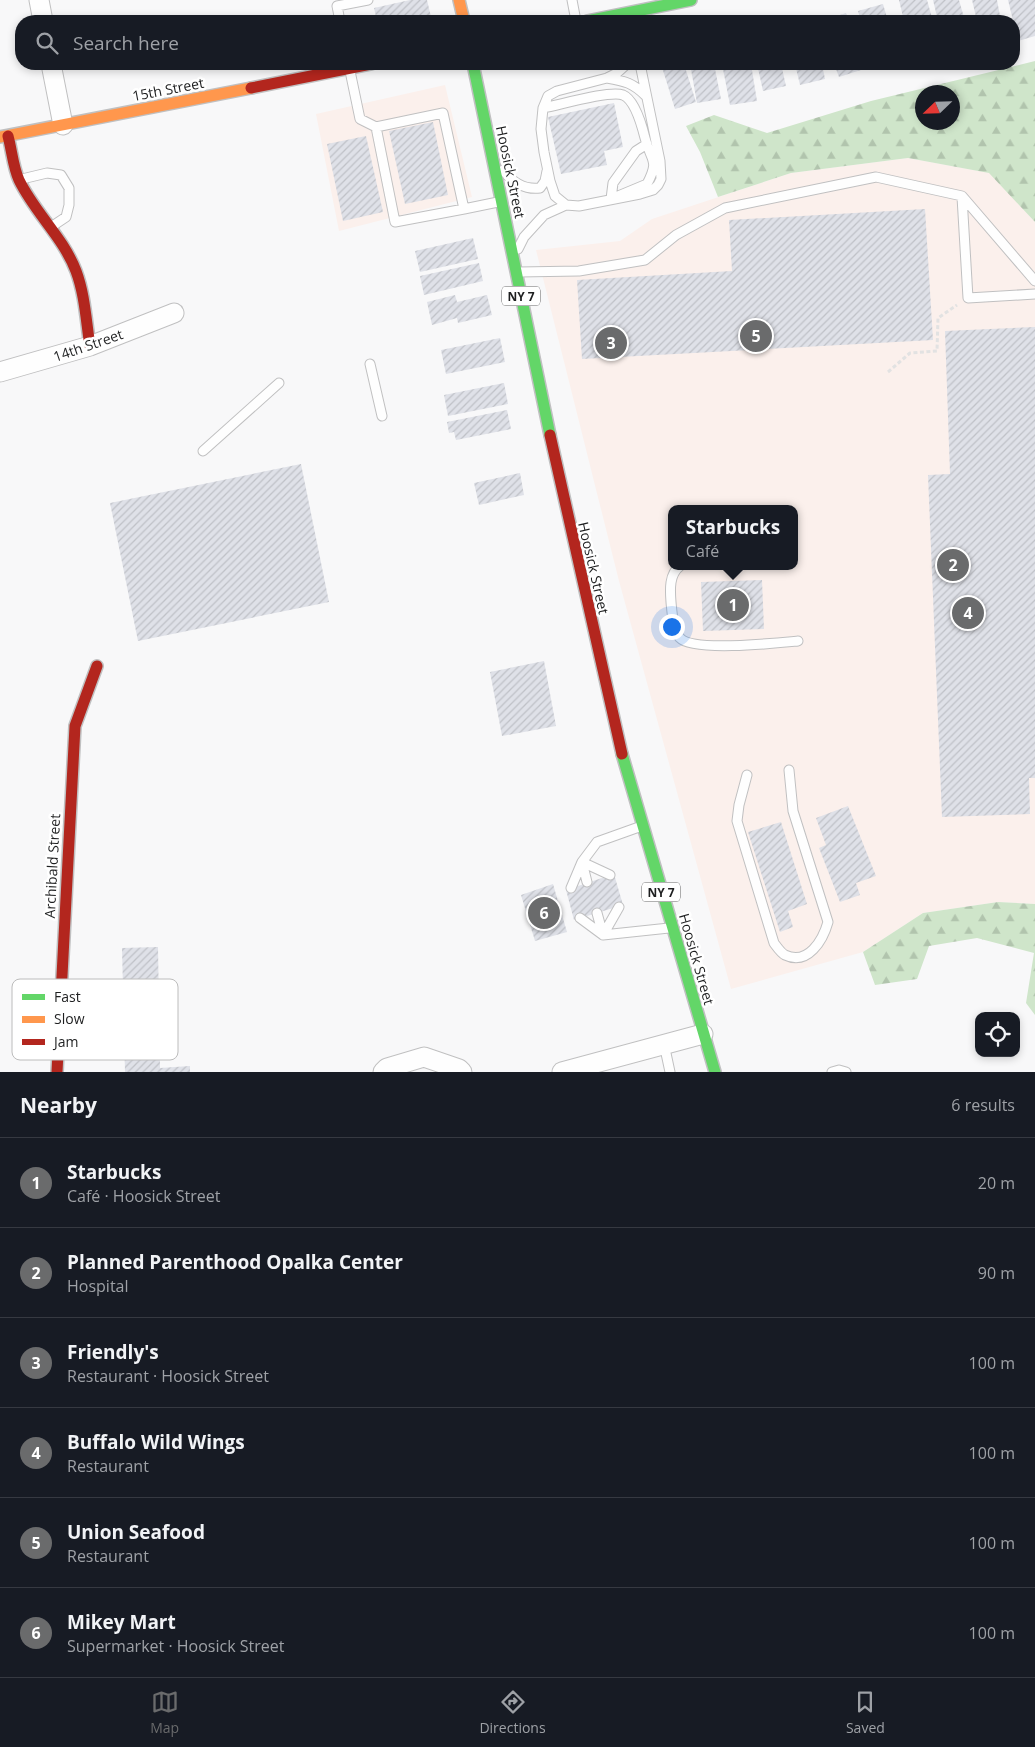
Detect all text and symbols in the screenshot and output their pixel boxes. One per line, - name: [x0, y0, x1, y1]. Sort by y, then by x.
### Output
- search box: [15, 15, 1020, 70]
- icon: search: [33, 29, 61, 57]
- text: Search here: [73, 30, 179, 56]
- street label: 15th Street: [131, 73, 205, 105]
- north arrow: [915, 85, 960, 130]
- street label: Hoosick Street: [492, 124, 530, 220]
- road number: NY 7: [502, 286, 540, 306]
- pin: 5: [740, 317, 772, 355]
- street label: 14th Street: [51, 324, 125, 366]
- pin: 3: [595, 324, 627, 362]
- popup: [668, 505, 798, 570]
- text: Starbucks: [686, 514, 780, 540]
- street label: Hoosick Street: [574, 520, 614, 616]
- text: Café: [686, 540, 719, 562]
- pin: 2: [937, 546, 969, 584]
- pin: 1: [717, 586, 749, 624]
- pin: 4: [952, 594, 984, 632]
- your location: [659, 614, 685, 640]
- street label: Archibald Street: [40, 813, 64, 919]
- road number: NY 7: [642, 882, 680, 902]
- pin: 6: [528, 894, 560, 932]
- street label: Hoosick Street: [675, 911, 719, 1007]
- legend: [12, 979, 178, 1060]
- text: Fast: [54, 987, 81, 1006]
- text: Slow: [54, 1009, 85, 1028]
- map controls: [975, 1012, 1020, 1057]
- button: locate: [975, 1012, 1020, 1057]
- text: Jam: [52, 1032, 79, 1051]
- text: Nearby: [20, 1091, 97, 1119]
- text: 6 results: [951, 1094, 1015, 1116]
- text: Starbucks: [67, 1159, 161, 1185]
- text: 1: [31, 1172, 41, 1194]
- text: 20 m: [978, 1172, 1015, 1194]
- text: Café · Hoosick Street: [67, 1185, 220, 1207]
- text: Planned Parenthood Opalka Center: [67, 1249, 403, 1275]
- text: 2: [31, 1262, 41, 1284]
- text: 90 m: [978, 1262, 1015, 1284]
- text: Hospital: [67, 1275, 129, 1297]
- text: Friendly's: [67, 1339, 159, 1365]
- text: 3: [31, 1352, 41, 1374]
- text: 100 m: [969, 1352, 1015, 1374]
- text: Restaurant · Hoosick Street: [67, 1365, 269, 1387]
- text: Buffalo Wild Wings: [67, 1429, 245, 1455]
- text: 4: [31, 1442, 41, 1464]
- text: 100 m: [969, 1442, 1015, 1464]
- text: Restaurant: [67, 1455, 149, 1477]
- text: Union Seafood: [67, 1519, 205, 1545]
- text: 5: [31, 1532, 41, 1554]
- text: 100 m: [969, 1532, 1015, 1554]
- text: Restaurant: [67, 1545, 149, 1567]
- text: Mikey Mart: [67, 1609, 176, 1635]
- text: 6: [31, 1622, 41, 1644]
- text: 100 m: [969, 1622, 1015, 1644]
- text: Supermarket · Hoosick Street: [67, 1635, 284, 1657]
- tab: Map: [150, 1688, 179, 1737]
- tab: Directions: [479, 1688, 546, 1737]
- tab: Saved: [846, 1688, 885, 1737]

